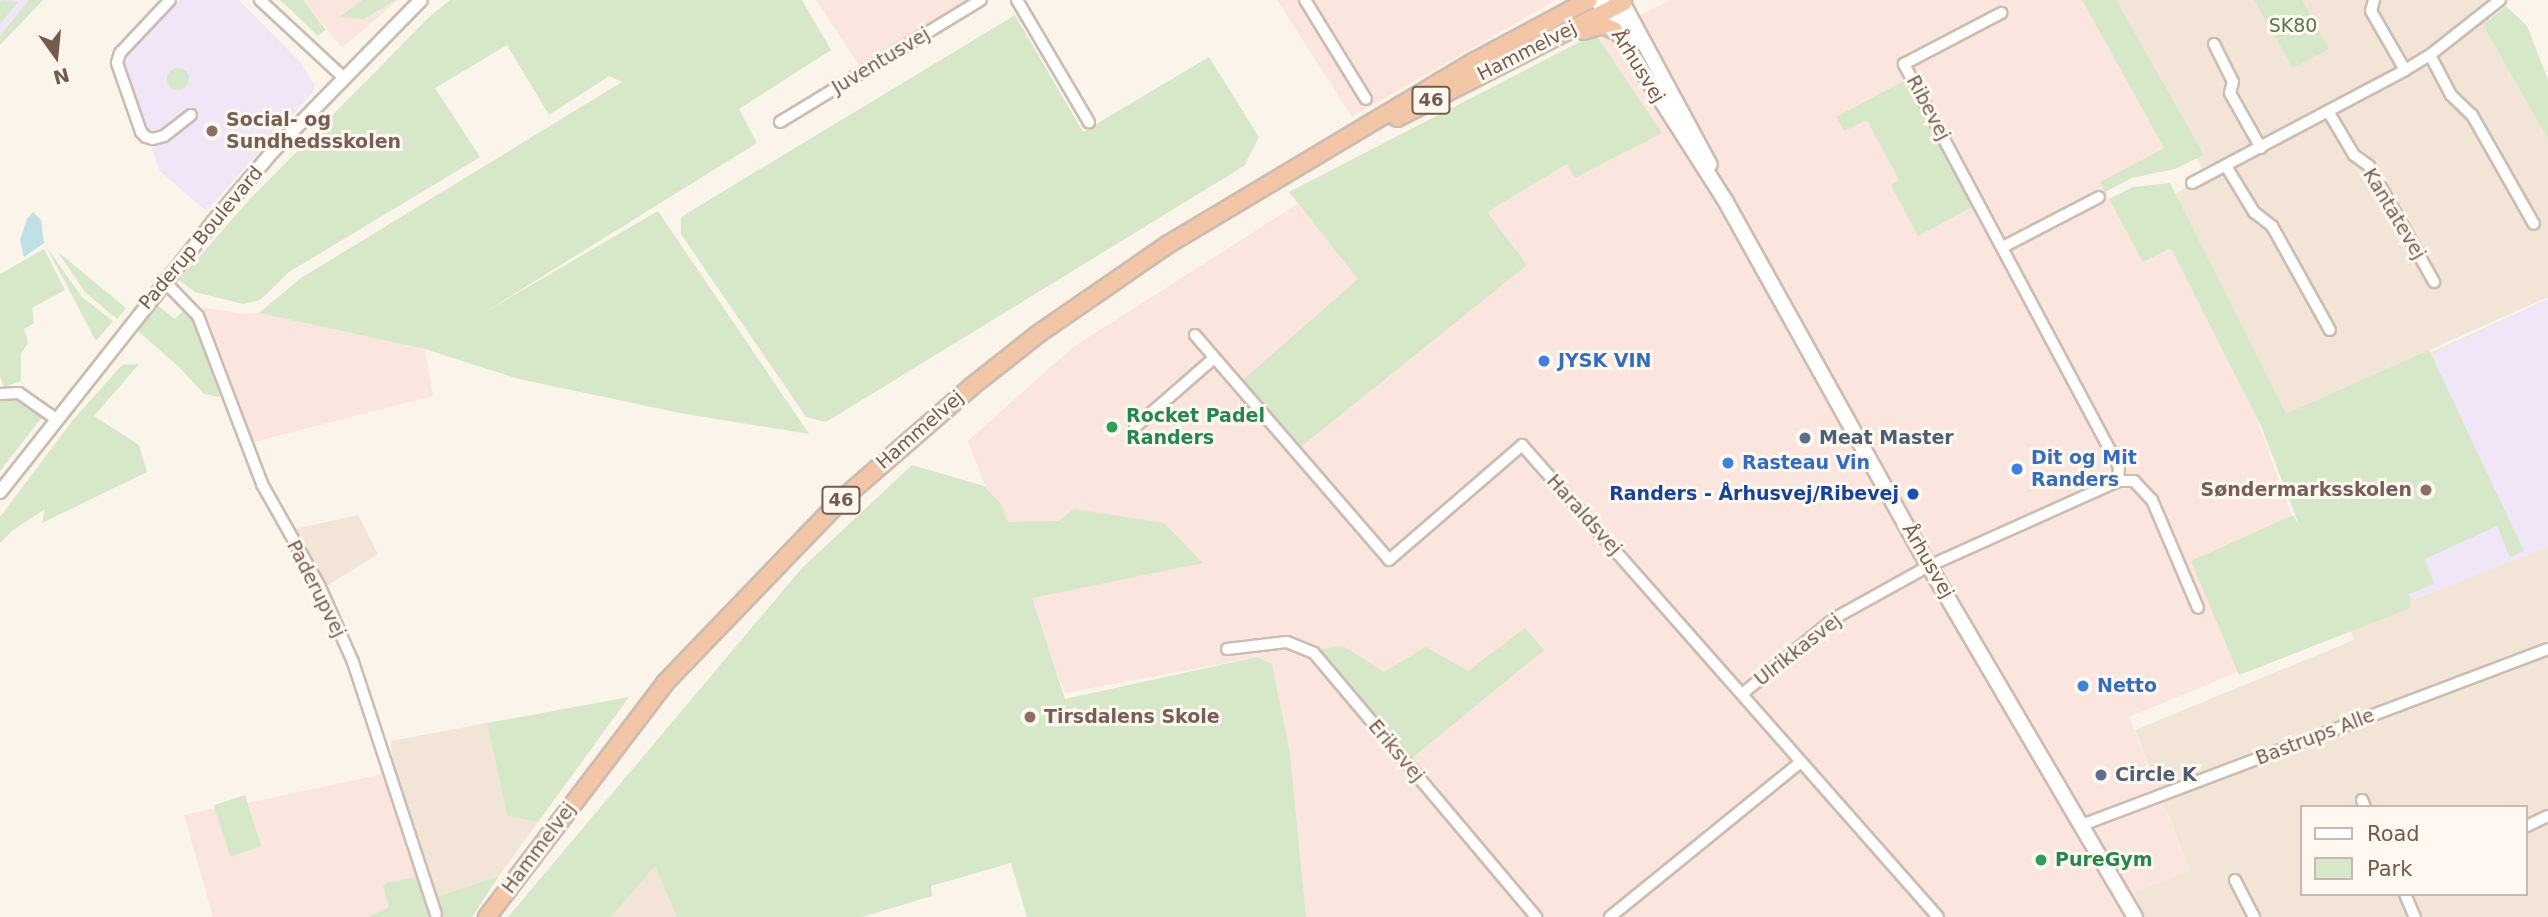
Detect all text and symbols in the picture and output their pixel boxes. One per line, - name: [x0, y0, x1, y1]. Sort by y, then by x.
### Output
- park label: SK80: [2269, 15, 2317, 37]
- street label: Hammelvej: [1474, 16, 1580, 86]
- north arrow: [21, 21, 91, 91]
- street label: Juventusvej: [828, 23, 934, 99]
- street label: Århusvej: [1606, 25, 1670, 107]
- text: N: [51, 64, 72, 89]
- street label: Ribevej: [1901, 72, 1955, 144]
- road number: 46: [1410, 86, 1452, 114]
- place label: Social- og Sundhedsskolen: [226, 109, 401, 153]
- marker: Social- og Sundhedsskolen: [204, 123, 220, 139]
- street label: Paderup Boulevard: [134, 162, 268, 314]
- street label: Kantatevej: [2358, 164, 2430, 264]
- place label: JYSK VIN: [1558, 350, 1652, 372]
- marker: JYSK VIN: [1536, 353, 1552, 369]
- street label: Hammelvej: [872, 386, 968, 474]
- place label: Rocket Padel Randers: [1126, 405, 1265, 449]
- marker: Rocket Padel Randers: [1104, 419, 1120, 435]
- place label: Meat Master: [1819, 427, 1954, 449]
- marker: Meat Master: [1797, 430, 1813, 446]
- place label: Dit og Mit Randers: [2031, 447, 2137, 491]
- place label: Rasteau Vin: [1742, 452, 1870, 474]
- marker: Rasteau Vin: [1720, 455, 1736, 471]
- marker: Dit og Mit Randers: [2009, 461, 2025, 477]
- street label: Haraldsvej: [1542, 470, 1626, 560]
- place label: Søndermarksskolen: [2201, 479, 2412, 501]
- marker: Søndermarksskolen: [2418, 482, 2434, 498]
- place label: Randers - Århusvej/Ribevej: [1609, 483, 1899, 505]
- road number: 46: [820, 486, 862, 514]
- marker: Randers - Århusvej/Ribevej: [1905, 486, 1921, 502]
- street label: Århusvej: [1897, 520, 1959, 602]
- street label: Paderupvej: [282, 537, 350, 641]
- street label: Ulrikkasvej: [1750, 609, 1846, 691]
- place label: Netto: [2097, 675, 2157, 697]
- marker: Netto: [2075, 678, 2091, 694]
- street label: Bastrups Alle: [2253, 704, 2377, 770]
- place label: Tirsdalens Skole: [1044, 706, 1220, 728]
- marker: Tirsdalens Skole: [1022, 709, 1038, 725]
- street label: Eriksvej: [1363, 715, 1429, 787]
- place label: Circle K: [2115, 764, 2197, 786]
- marker: Circle K: [2093, 767, 2109, 783]
- street label: Hammelvej: [497, 798, 581, 898]
- legend: [2300, 805, 2527, 896]
- text: Road: [2367, 822, 2420, 846]
- place label: PureGym: [2055, 849, 2152, 871]
- marker: PureGym: [2033, 852, 2049, 868]
- text: Park: [2367, 857, 2412, 881]

